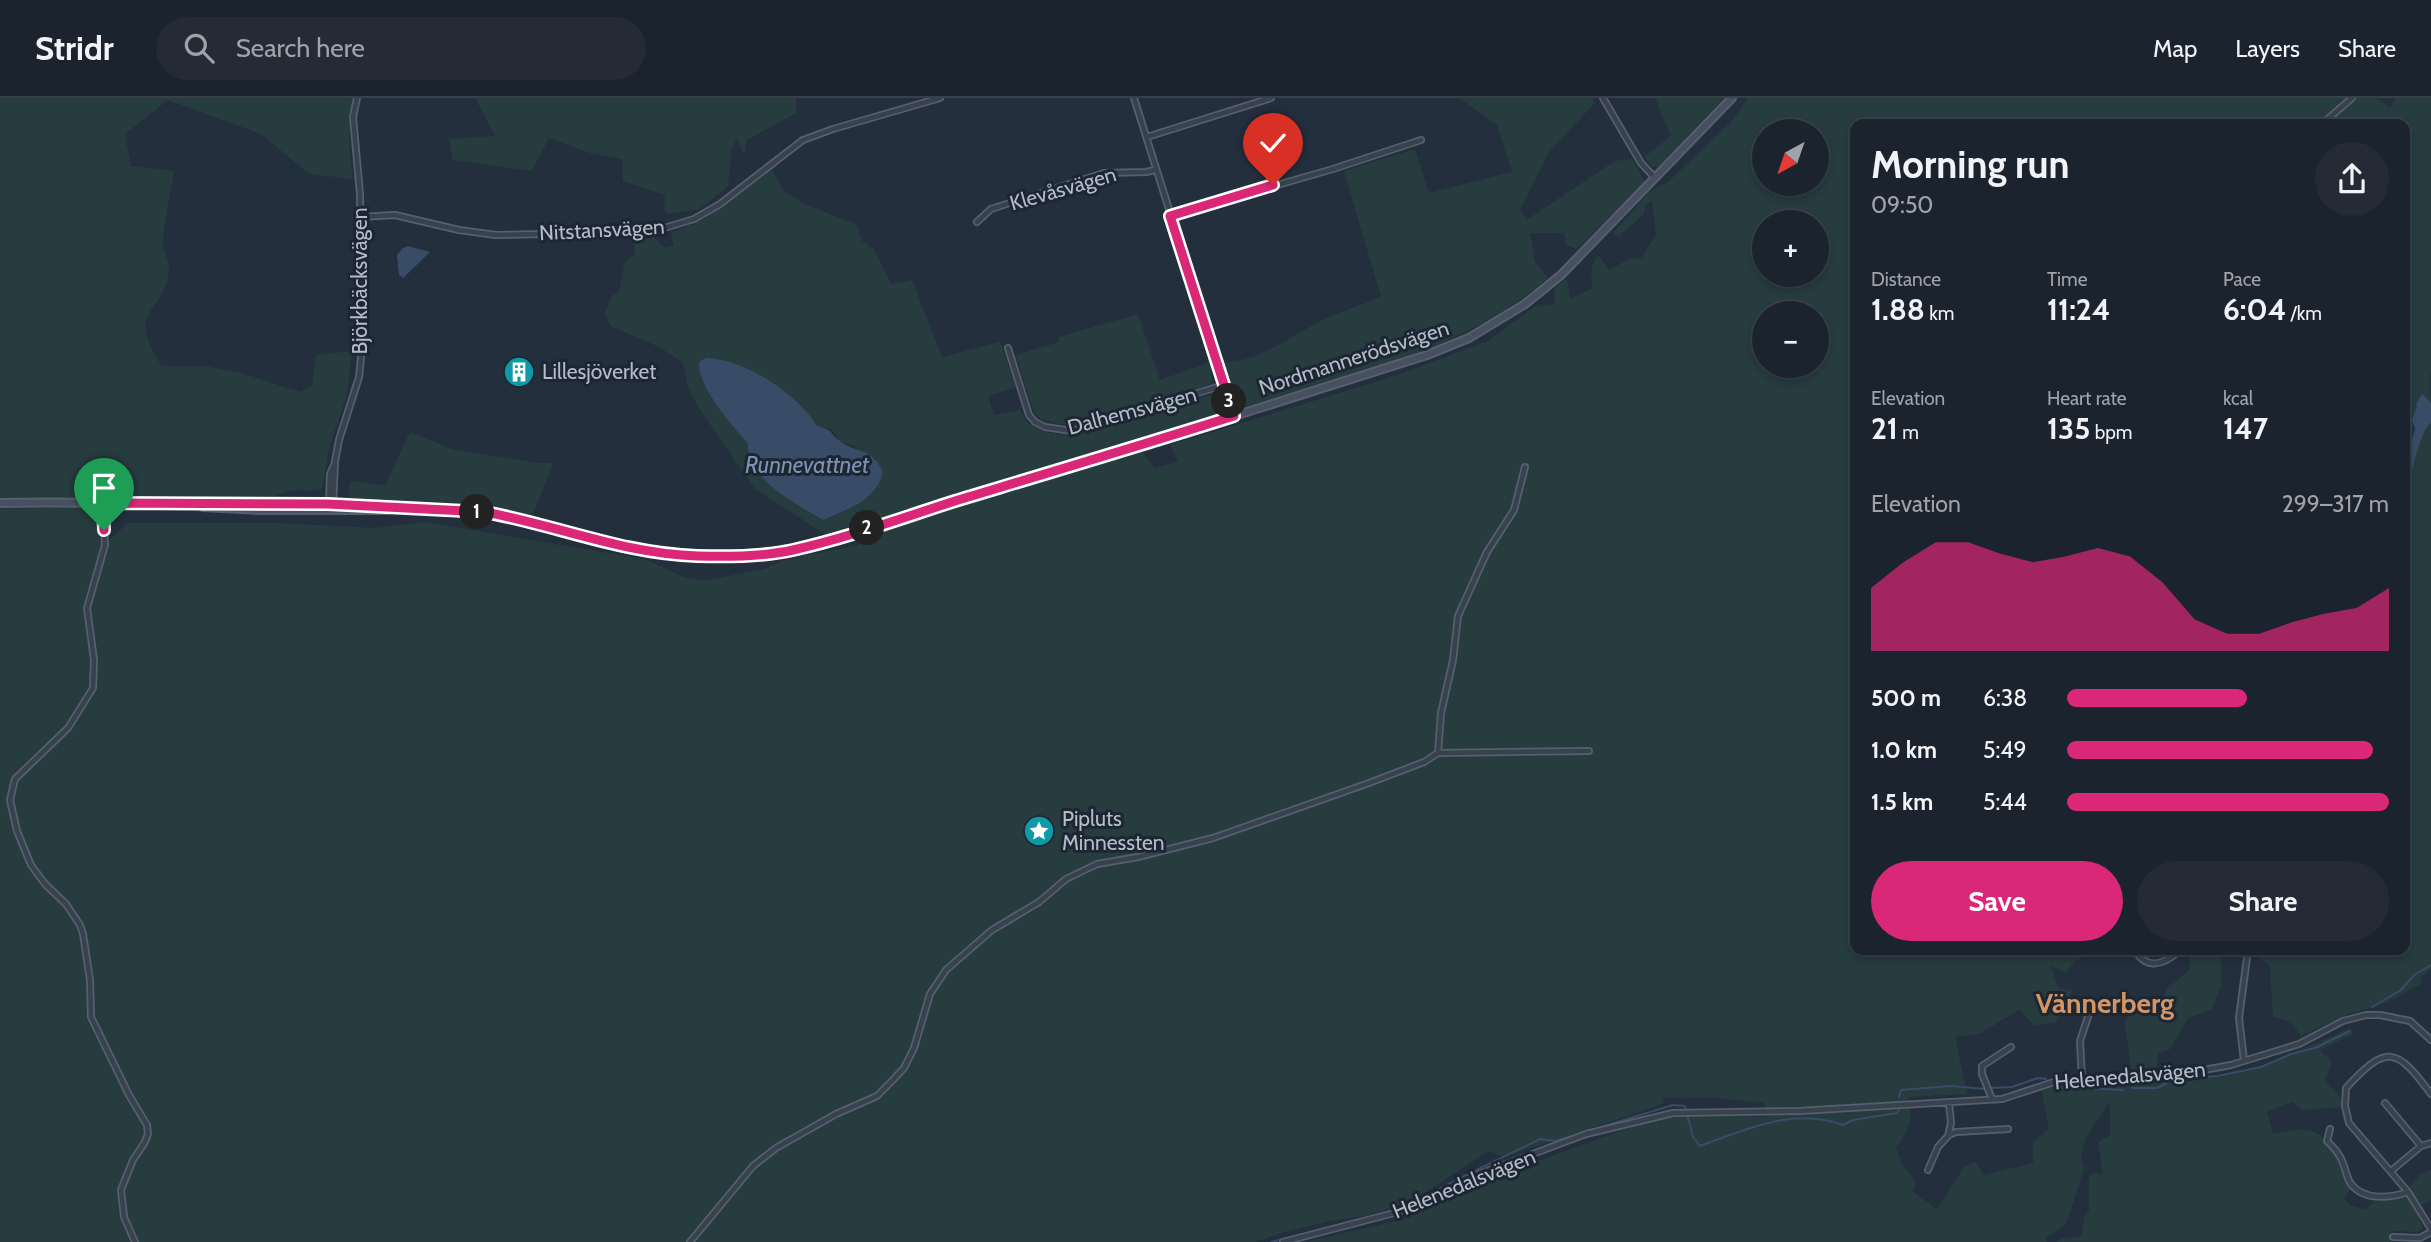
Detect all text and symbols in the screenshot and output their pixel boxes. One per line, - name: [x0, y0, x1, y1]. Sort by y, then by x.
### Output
- search box: [156, 17, 646, 80]
- text: Stridr: [35, 28, 114, 68]
- icon: search: [180, 29, 218, 67]
- text: Search here: [236, 32, 365, 64]
- text: Map: [2153, 34, 2197, 63]
- text: Layers: [2235, 34, 2300, 63]
- text: Share: [2338, 34, 2396, 63]
- pin: [1243, 113, 1303, 185]
- north arrow: [1752, 119, 1829, 196]
- map controls: [1752, 119, 1829, 378]
- icon: check: [1254, 124, 1292, 162]
- text: Morning run: [1871, 141, 2070, 188]
- button: share: [2315, 142, 2389, 216]
- street label: Klevåsvägen: [1007, 161, 1119, 216]
- text: 09:50: [1871, 191, 1933, 219]
- street label: Björkbäcksvägen: [347, 207, 373, 355]
- button: +: [1752, 210, 1829, 287]
- street label: Nitstansvägen: [539, 214, 665, 245]
- text: Distance: [1871, 268, 1941, 291]
- text: Time: [2047, 268, 2087, 291]
- text: Pace: [2223, 268, 2261, 291]
- text: 1.88: [1871, 291, 1925, 328]
- text: 11:24: [2047, 291, 2110, 328]
- text: 6:04: [2223, 291, 2286, 328]
- button: −: [1752, 301, 1829, 378]
- text: km: [1925, 302, 1954, 325]
- text: /km: [2286, 302, 2322, 325]
- street label: Nordmannerödsvägen: [1256, 315, 1452, 400]
- building icon: Lillesjöverket: [502, 355, 536, 389]
- place label: Lillesjöverket: [542, 359, 656, 385]
- street label: Dalhemsvägen: [1065, 381, 1199, 440]
- pin: 3: [1212, 384, 1246, 418]
- text: Elevation: [1871, 387, 1945, 410]
- text: Heart rate: [2047, 387, 2127, 410]
- text: kcal: [2223, 387, 2253, 410]
- text: 3: [1223, 389, 1234, 412]
- text: 21: [1871, 410, 1898, 447]
- text: 135: [2047, 410, 2090, 447]
- text: 147: [2223, 410, 2268, 447]
- text: m: [1898, 421, 1919, 444]
- text: bpm: [2090, 421, 2132, 444]
- water label: Runnevattnet: [745, 451, 870, 479]
- pin: [74, 458, 134, 530]
- icon: arrive: [85, 469, 123, 507]
- text: Elevation: [1871, 490, 1961, 518]
- text: 299–317 m: [2282, 490, 2389, 518]
- pin: 1: [460, 494, 494, 530]
- text: 1: [473, 500, 480, 523]
- pin: 2: [850, 510, 884, 546]
- text: 2: [861, 516, 872, 539]
- text: 500 m: [1871, 684, 1941, 712]
- text: 6:38: [1983, 684, 2027, 712]
- text: 1.0 km: [1871, 736, 1937, 764]
- text: 5:49: [1983, 736, 2027, 764]
- text: 1.5 km: [1871, 788, 1933, 816]
- text: 5:44: [1983, 788, 2027, 816]
- place label: Pipluts Minnessten: [1062, 806, 1164, 855]
- place icon: Pipluts Minnessten: [1022, 814, 1056, 848]
- button: Save: [1871, 861, 2123, 941]
- button: Share: [2137, 861, 2389, 941]
- district label: Vännerberg: [2036, 986, 2174, 1020]
- street label: Helenedalsvägen: [2053, 1056, 2207, 1095]
- street label: Helenedalsvägen: [1389, 1143, 1539, 1224]

